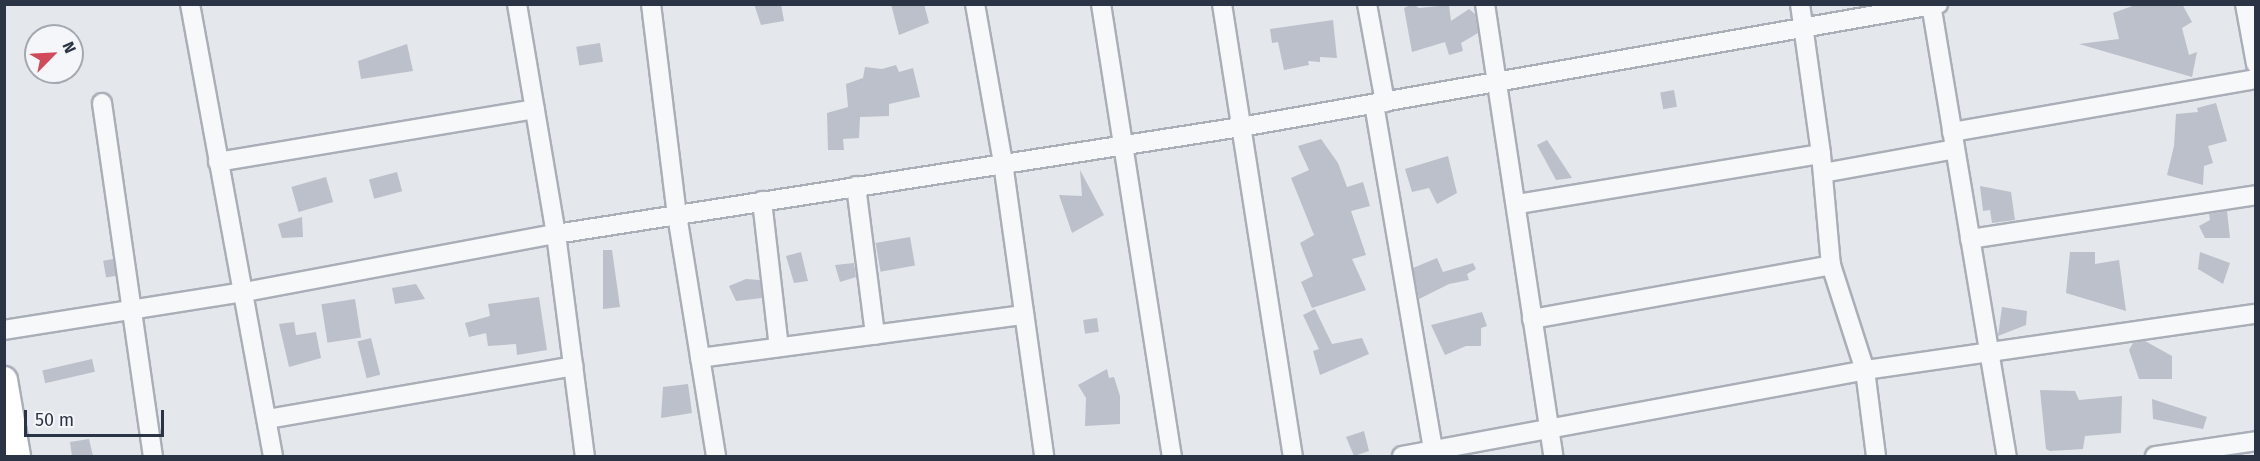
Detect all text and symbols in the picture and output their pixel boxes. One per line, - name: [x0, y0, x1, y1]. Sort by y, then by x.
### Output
- north arrow: [24, 24, 84, 84]
- text: N: [58, 39, 80, 56]
- scale bar: [27, 398, 166, 436]
- text: 50 m: [35, 409, 74, 431]

